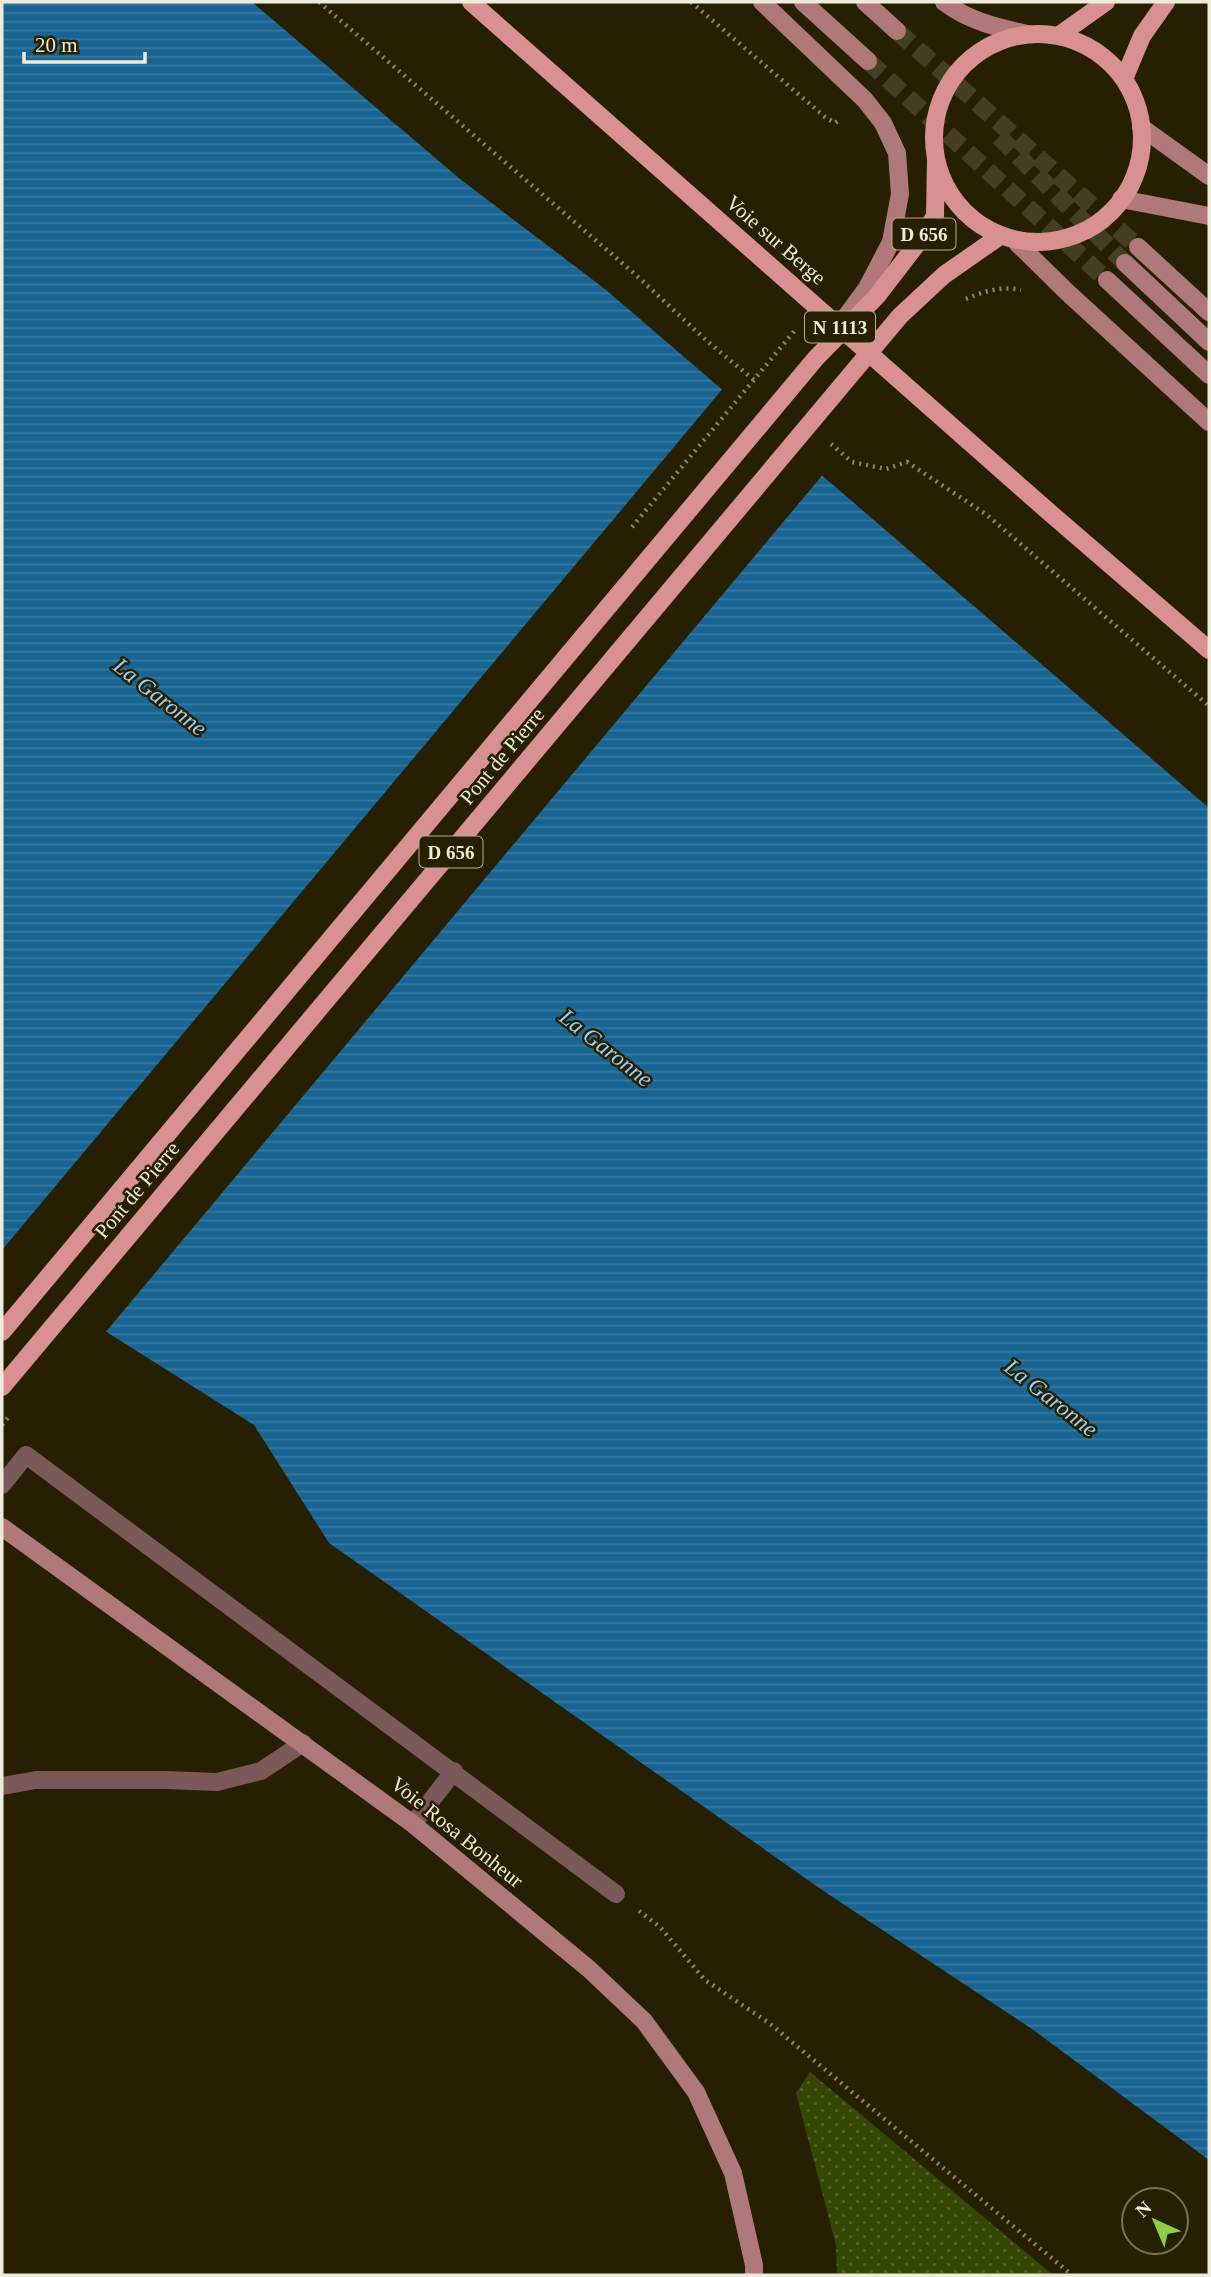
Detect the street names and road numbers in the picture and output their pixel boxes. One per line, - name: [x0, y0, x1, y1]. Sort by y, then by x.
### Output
- street label: Voie sur Berge: [721, 190, 831, 290]
- road number: D 656: [892, 218, 956, 250]
- road number: N 1113: [805, 312, 875, 342]
- street label: Pont de Pierre: [455, 703, 549, 809]
- road number: D 656: [420, 836, 482, 867]
- street label: Pont de Pierre: [90, 1137, 184, 1243]
- street label: Voie Rosa Bonheur: [386, 1771, 528, 1893]

